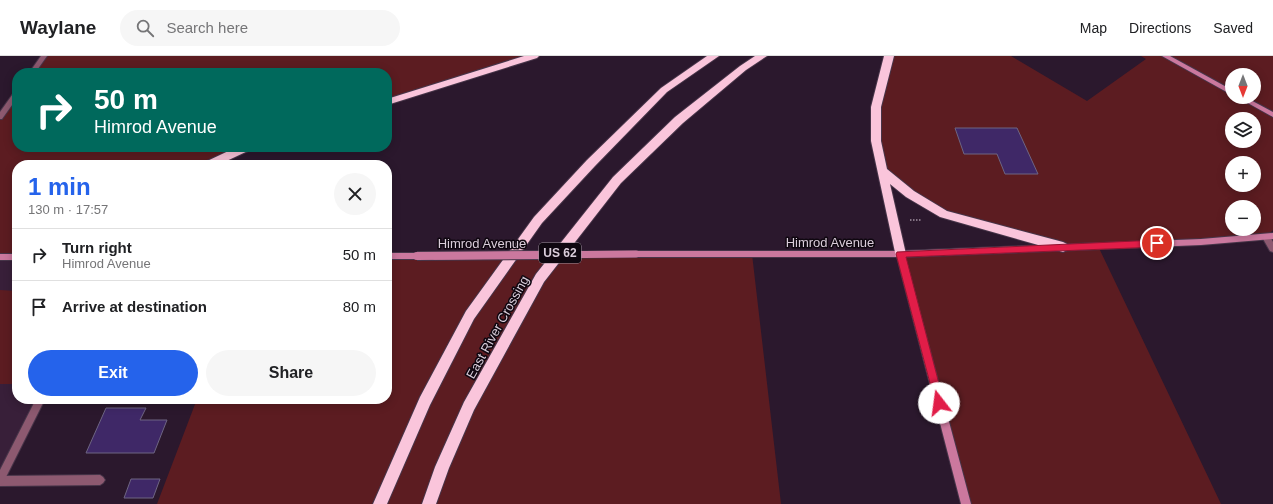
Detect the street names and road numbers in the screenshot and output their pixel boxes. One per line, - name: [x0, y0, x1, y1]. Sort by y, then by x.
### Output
- street label: Himrod Avenue: [786, 235, 874, 250]
- street label: Himrod Avenue: [438, 236, 526, 251]
- road number: US 62: [539, 243, 581, 263]
- street label: East River Crossing: [463, 273, 532, 381]

